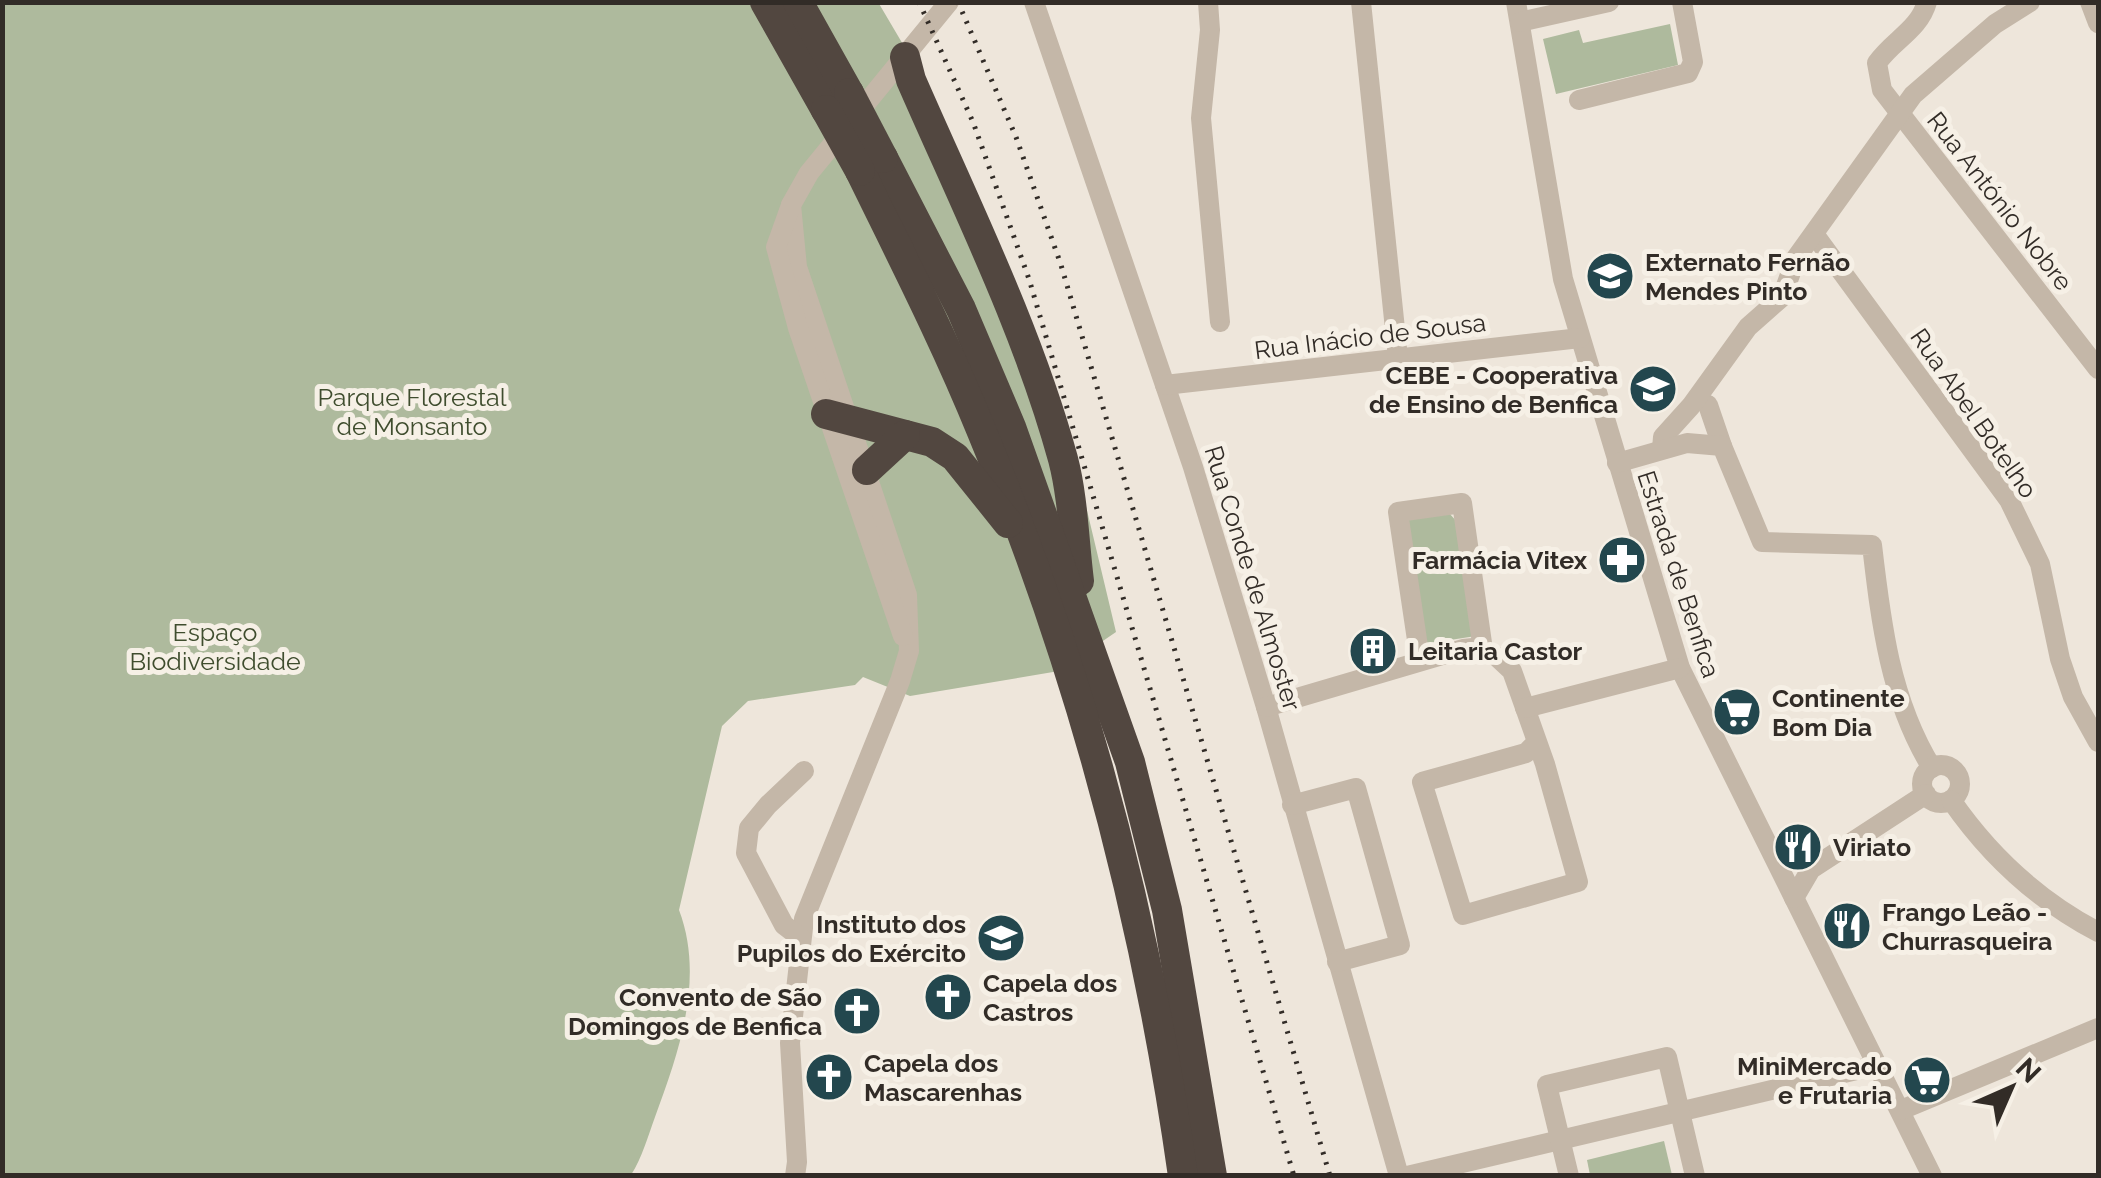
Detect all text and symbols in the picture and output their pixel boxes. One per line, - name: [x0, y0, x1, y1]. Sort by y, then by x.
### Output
- street label: Rua António Nobre: [1921, 106, 2079, 296]
- place label: Externato Fernão Mendes Pinto: [1645, 247, 1850, 306]
- school or university icon: Externato Fernão Mendes Pinto: [1584, 250, 1636, 302]
- street label: Rua Inácio de Sousa: [1253, 307, 1487, 365]
- street label: Rua Abel Botelho: [1904, 322, 2044, 504]
- place label: CEBE - Cooperativa de Ensino de Benfica: [1369, 360, 1618, 419]
- school or university icon: CEBE - Cooperativa de Ensino de Benfica: [1627, 363, 1679, 415]
- park label: Parque Florestal de Monsanto: [317, 382, 507, 441]
- street label: Rua Conde de Almoster: [1198, 442, 1308, 714]
- street label: Estrada de Benfica: [1631, 467, 1727, 681]
- pharmacy icon: Farmácia Vitex: [1596, 534, 1648, 586]
- place label: Farmácia Vitex: [1412, 545, 1588, 575]
- park label: Espaço Biodiversidade: [129, 617, 301, 676]
- building icon: Leitaria Castor: [1347, 625, 1399, 677]
- place label: Leitaria Castor: [1408, 636, 1583, 666]
- place label: Continente Bom Dia: [1772, 683, 1905, 742]
- supermarket icon: Continente Bom Dia: [1711, 686, 1763, 738]
- restaurant icon: Viriato: [1772, 821, 1824, 873]
- place label: Viriato: [1833, 832, 1911, 862]
- place label: Frango Leão - Churrasqueira: [1882, 897, 2052, 956]
- restaurant icon: Frango Leão - Churrasqueira: [1821, 900, 1873, 952]
- place label: Instituto dos Pupilos do Exército: [737, 909, 966, 968]
- school or university icon: Instituto dos Pupilos do Exército: [975, 912, 1027, 964]
- place label: Capela dos Castros: [983, 968, 1117, 1027]
- church icon: Capela dos Castros: [922, 971, 974, 1023]
- place label: Convento de São Domingos de Benfica: [568, 982, 822, 1041]
- church icon: Convento de São Domingos de Benfica: [831, 985, 883, 1037]
- north arrow: [1961, 1038, 2061, 1138]
- place label: Capela dos Mascarenhas: [864, 1048, 1022, 1107]
- church icon: Capela dos Mascarenhas: [803, 1051, 855, 1103]
- place label: MiniMercado e Frutaria: [1737, 1051, 1892, 1110]
- text: N: [2009, 1051, 2048, 1090]
- supermarket icon: MiniMercado e Frutaria: [1901, 1054, 1953, 1106]

